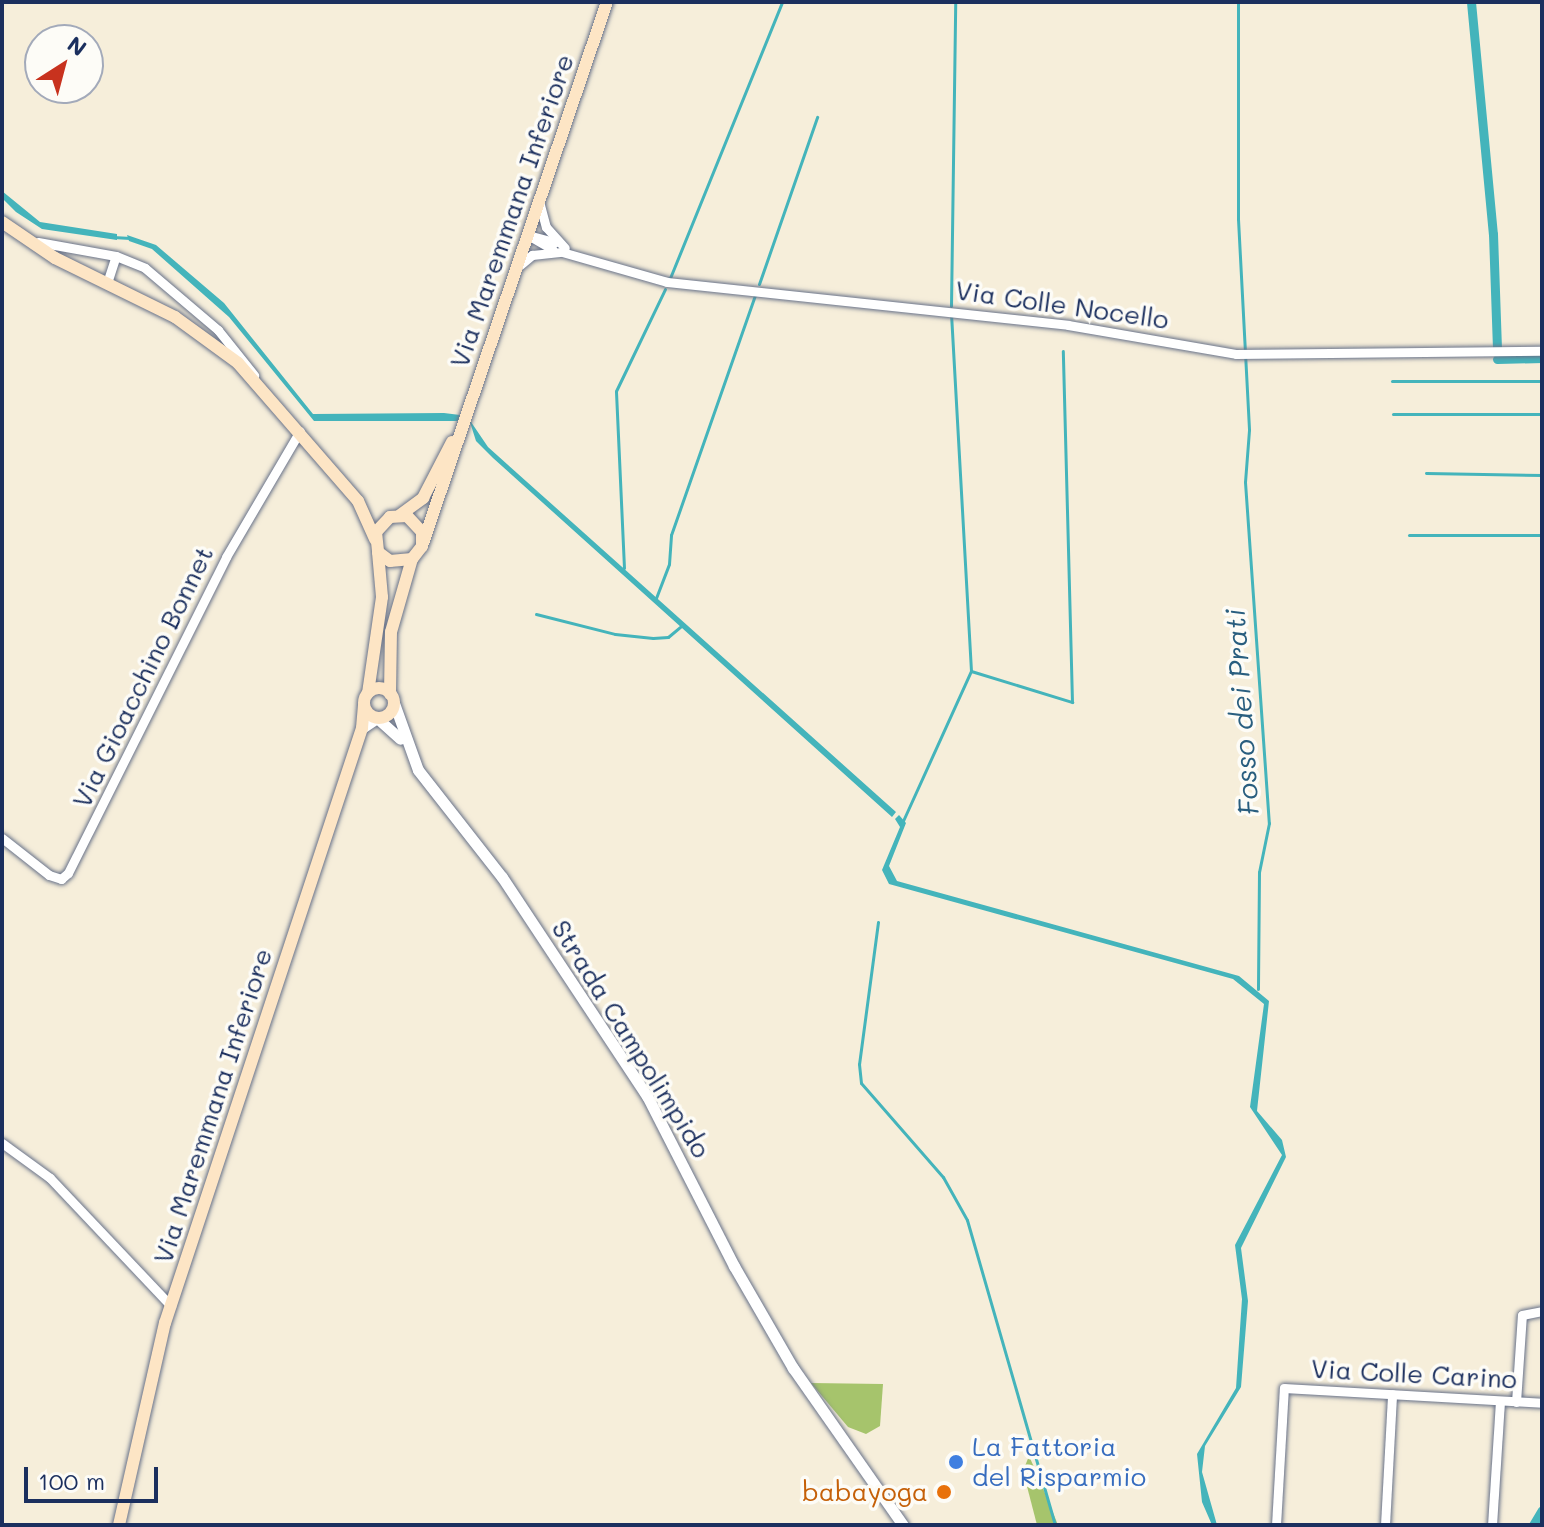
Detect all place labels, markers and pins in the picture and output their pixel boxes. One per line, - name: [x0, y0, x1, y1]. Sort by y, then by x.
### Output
- place label: La Fattoria del Risparmio: [972, 1431, 1146, 1492]
- marker: La Fattoria del Risparmio: [947, 1453, 965, 1471]
- place label: babayoga: [802, 1476, 928, 1508]
- marker: babayoga: [935, 1483, 953, 1501]

